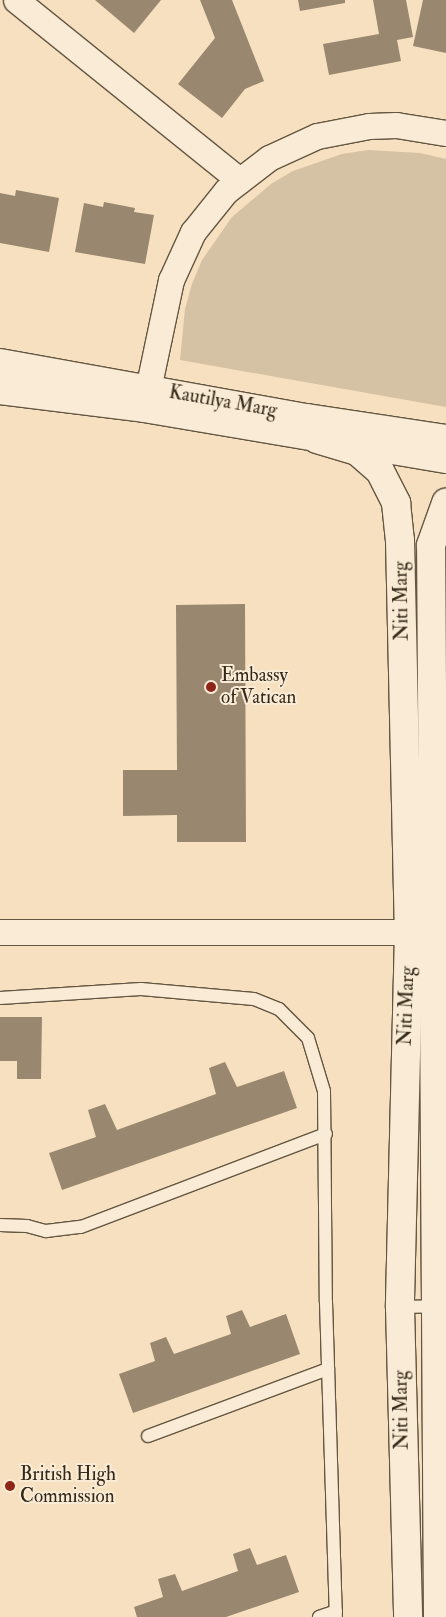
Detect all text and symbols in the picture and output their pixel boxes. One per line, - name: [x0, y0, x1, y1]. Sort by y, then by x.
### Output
- street label: Kautilya Marg: [167, 381, 279, 423]
- street label: Niti Marg: [390, 561, 414, 641]
- place label: Embassy of Vatican: [221, 665, 296, 709]
- marker: Embassy of Vatican: [205, 681, 217, 693]
- street label: Niti Marg: [394, 966, 420, 1046]
- street label: Niti Marg: [390, 1370, 414, 1450]
- place label: British High Commission: [20, 1464, 116, 1508]
- marker: British High Commission: [4, 1480, 16, 1492]

